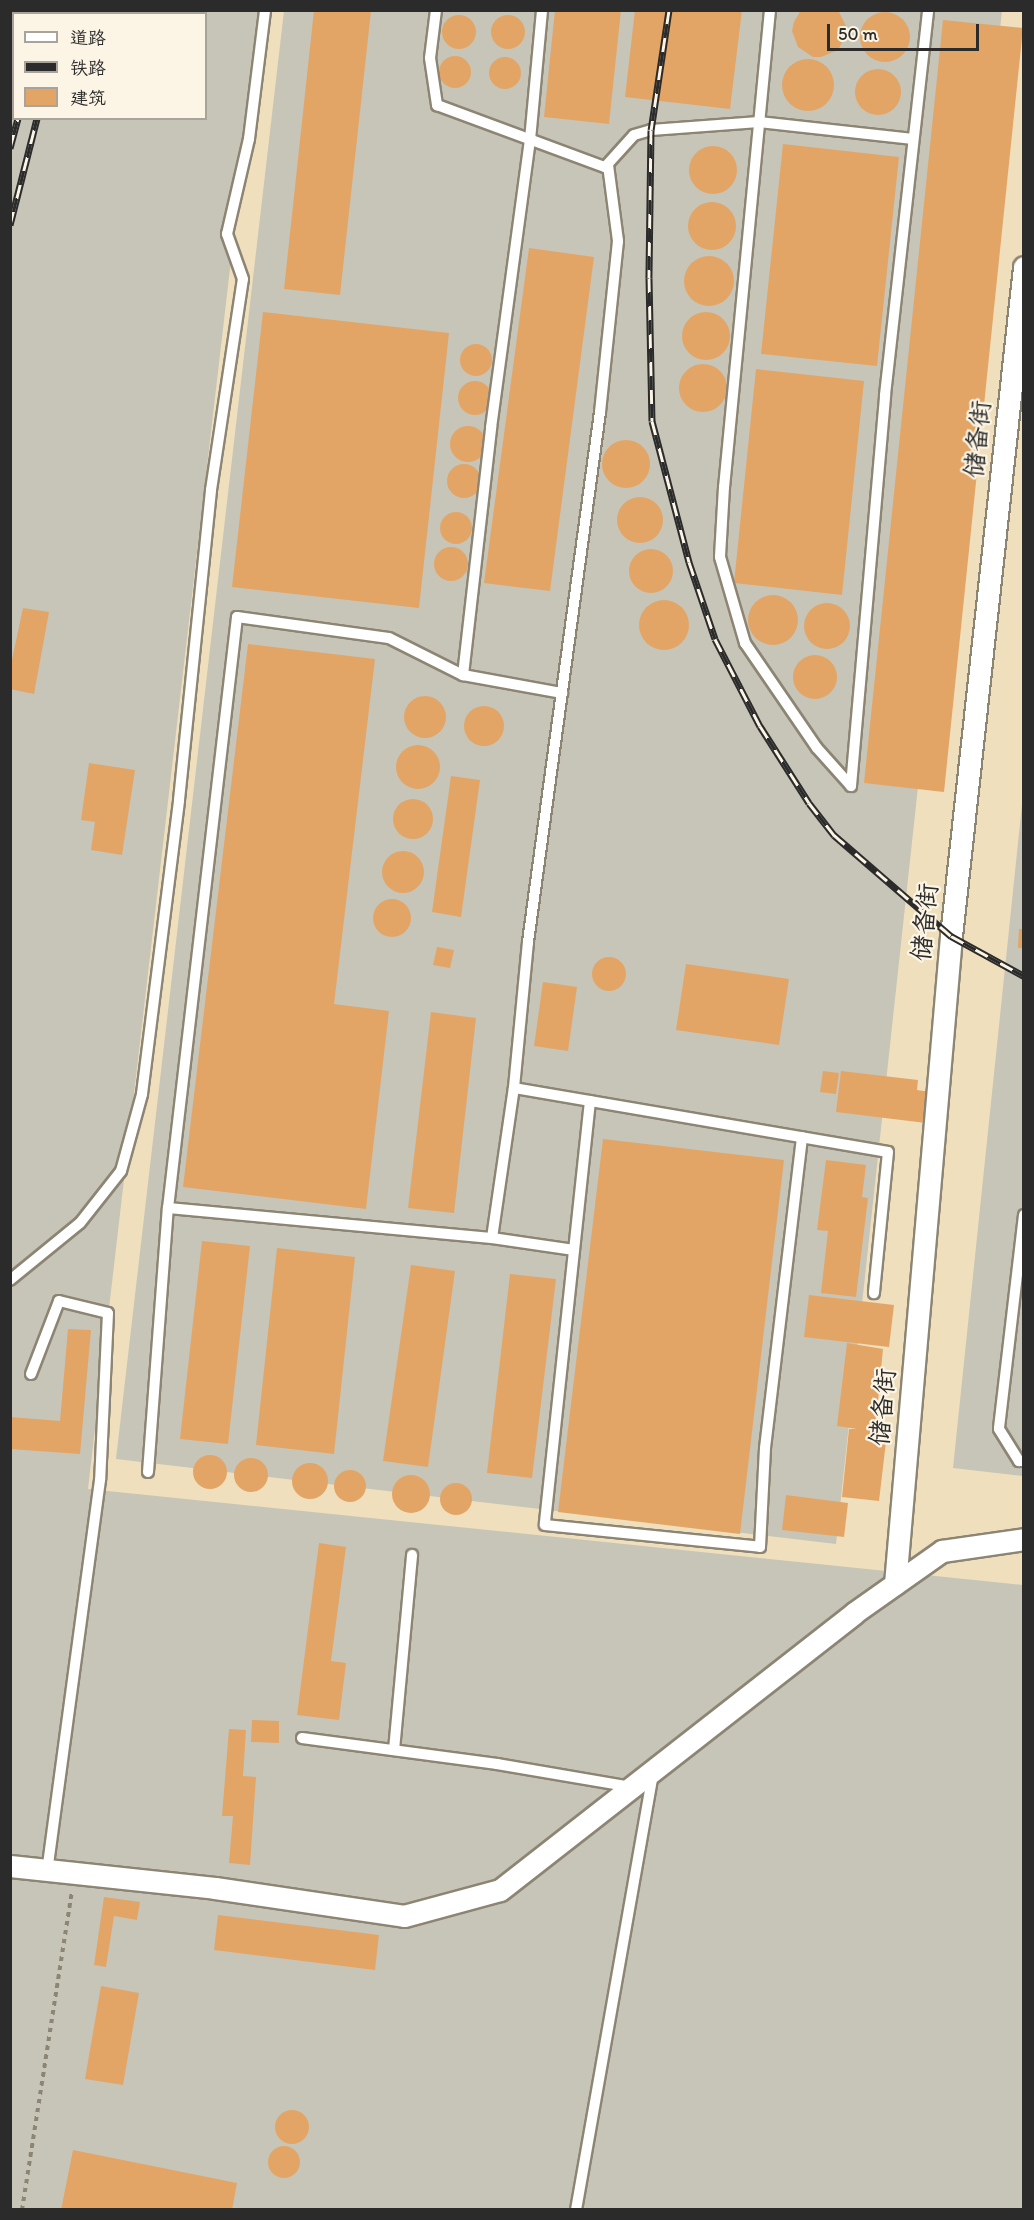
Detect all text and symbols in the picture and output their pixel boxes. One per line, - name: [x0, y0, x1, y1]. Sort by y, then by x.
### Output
- legend: [12, 12, 207, 120]
- scale bar: [830, 12, 982, 50]
- text: 50 m: [838, 23, 878, 45]
- text: 道路: [70, 27, 106, 49]
- text: 铁路: [70, 57, 106, 79]
- text: 建筑: [70, 87, 106, 109]
- street label: 储备街: [958, 399, 998, 479]
- street label: 储备街: [905, 882, 945, 962]
- street label: 储备街: [864, 1367, 902, 1447]

